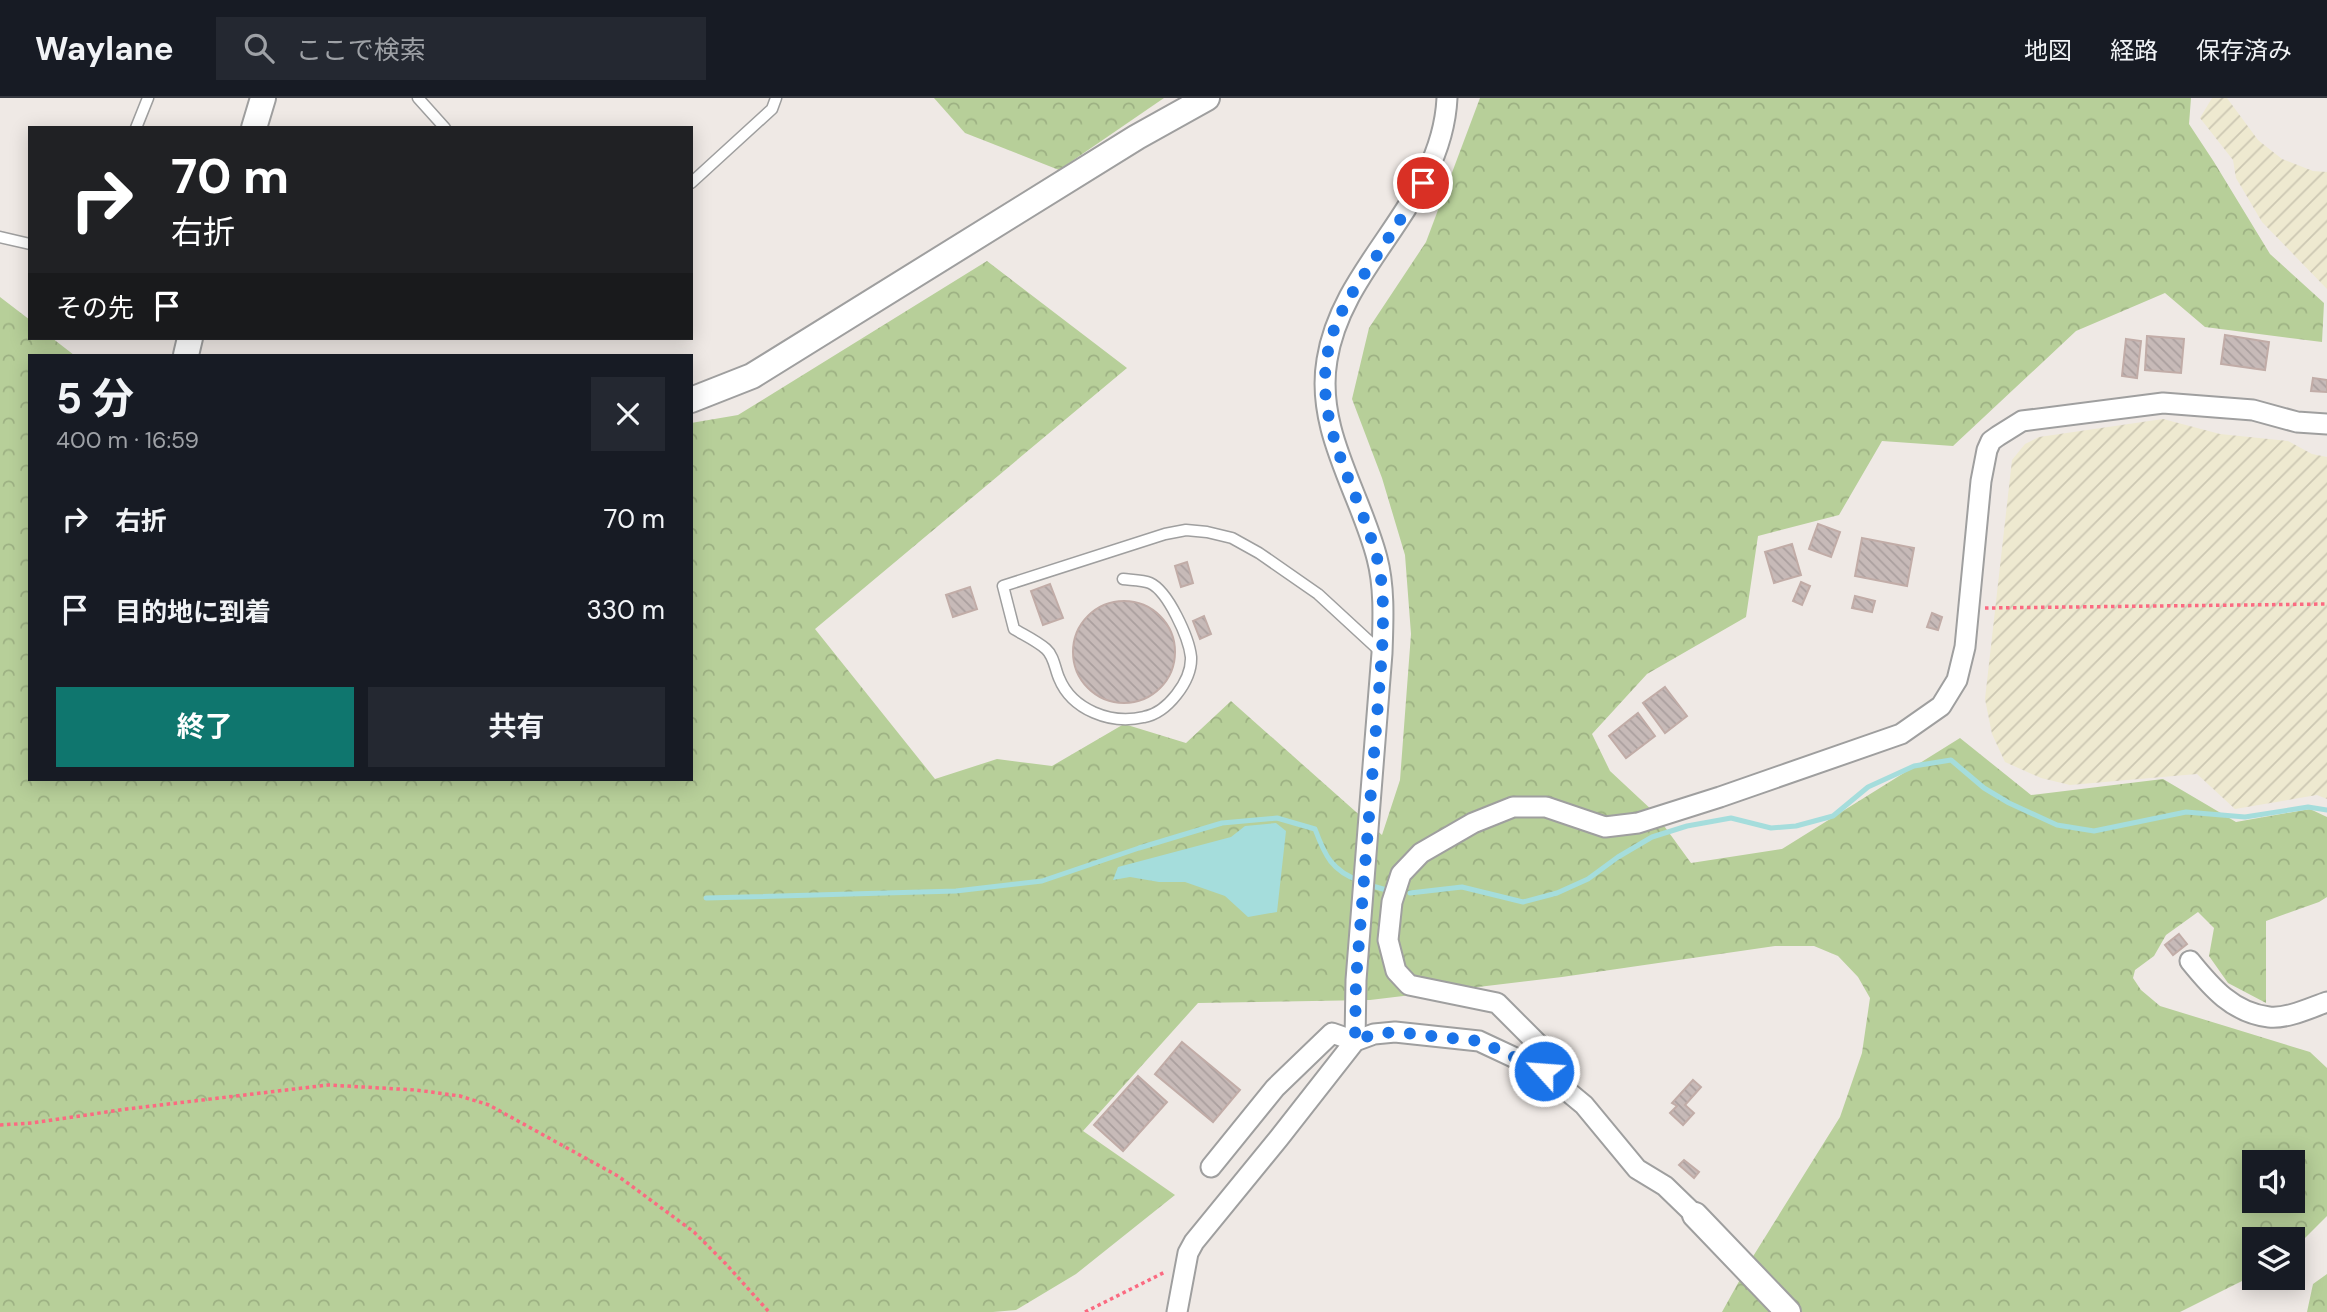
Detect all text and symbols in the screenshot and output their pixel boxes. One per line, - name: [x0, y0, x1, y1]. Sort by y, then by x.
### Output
- search box: [216, 17, 706, 80]
- text: Waylane: [35, 27, 174, 70]
- icon: search: [240, 29, 278, 67]
- text: ここで検索: [296, 33, 426, 67]
- text: 地図: [2024, 35, 2072, 66]
- text: 経路: [2110, 35, 2158, 66]
- text: 保存済み: [2196, 35, 2292, 66]
- text: 70 m: [171, 144, 289, 208]
- pin: [1393, 153, 1453, 213]
- icon: right: [56, 154, 147, 245]
- icon: arrive: [1404, 164, 1442, 202]
- text: 右折: [171, 211, 235, 253]
- icon: arrive: [148, 287, 186, 325]
- text: その先: [56, 291, 134, 325]
- text: 5 分: [56, 371, 134, 426]
- button: close: [591, 377, 665, 451]
- text: 400 m · 16:59: [56, 425, 199, 455]
- icon: right: [56, 500, 94, 538]
- text: 70 m: [604, 502, 665, 536]
- text: 右折: [115, 504, 167, 538]
- icon: arrive: [56, 591, 94, 629]
- text: 330 m: [586, 593, 665, 627]
- text: 目的地に到着: [115, 595, 271, 629]
- button: 終了: [56, 687, 354, 767]
- button: 共有: [368, 687, 665, 767]
- position arrow: [1507, 1034, 1581, 1108]
- map controls: [2242, 1150, 2305, 1290]
- button: sound: [2242, 1150, 2305, 1213]
- button: layers: [2242, 1227, 2305, 1290]

